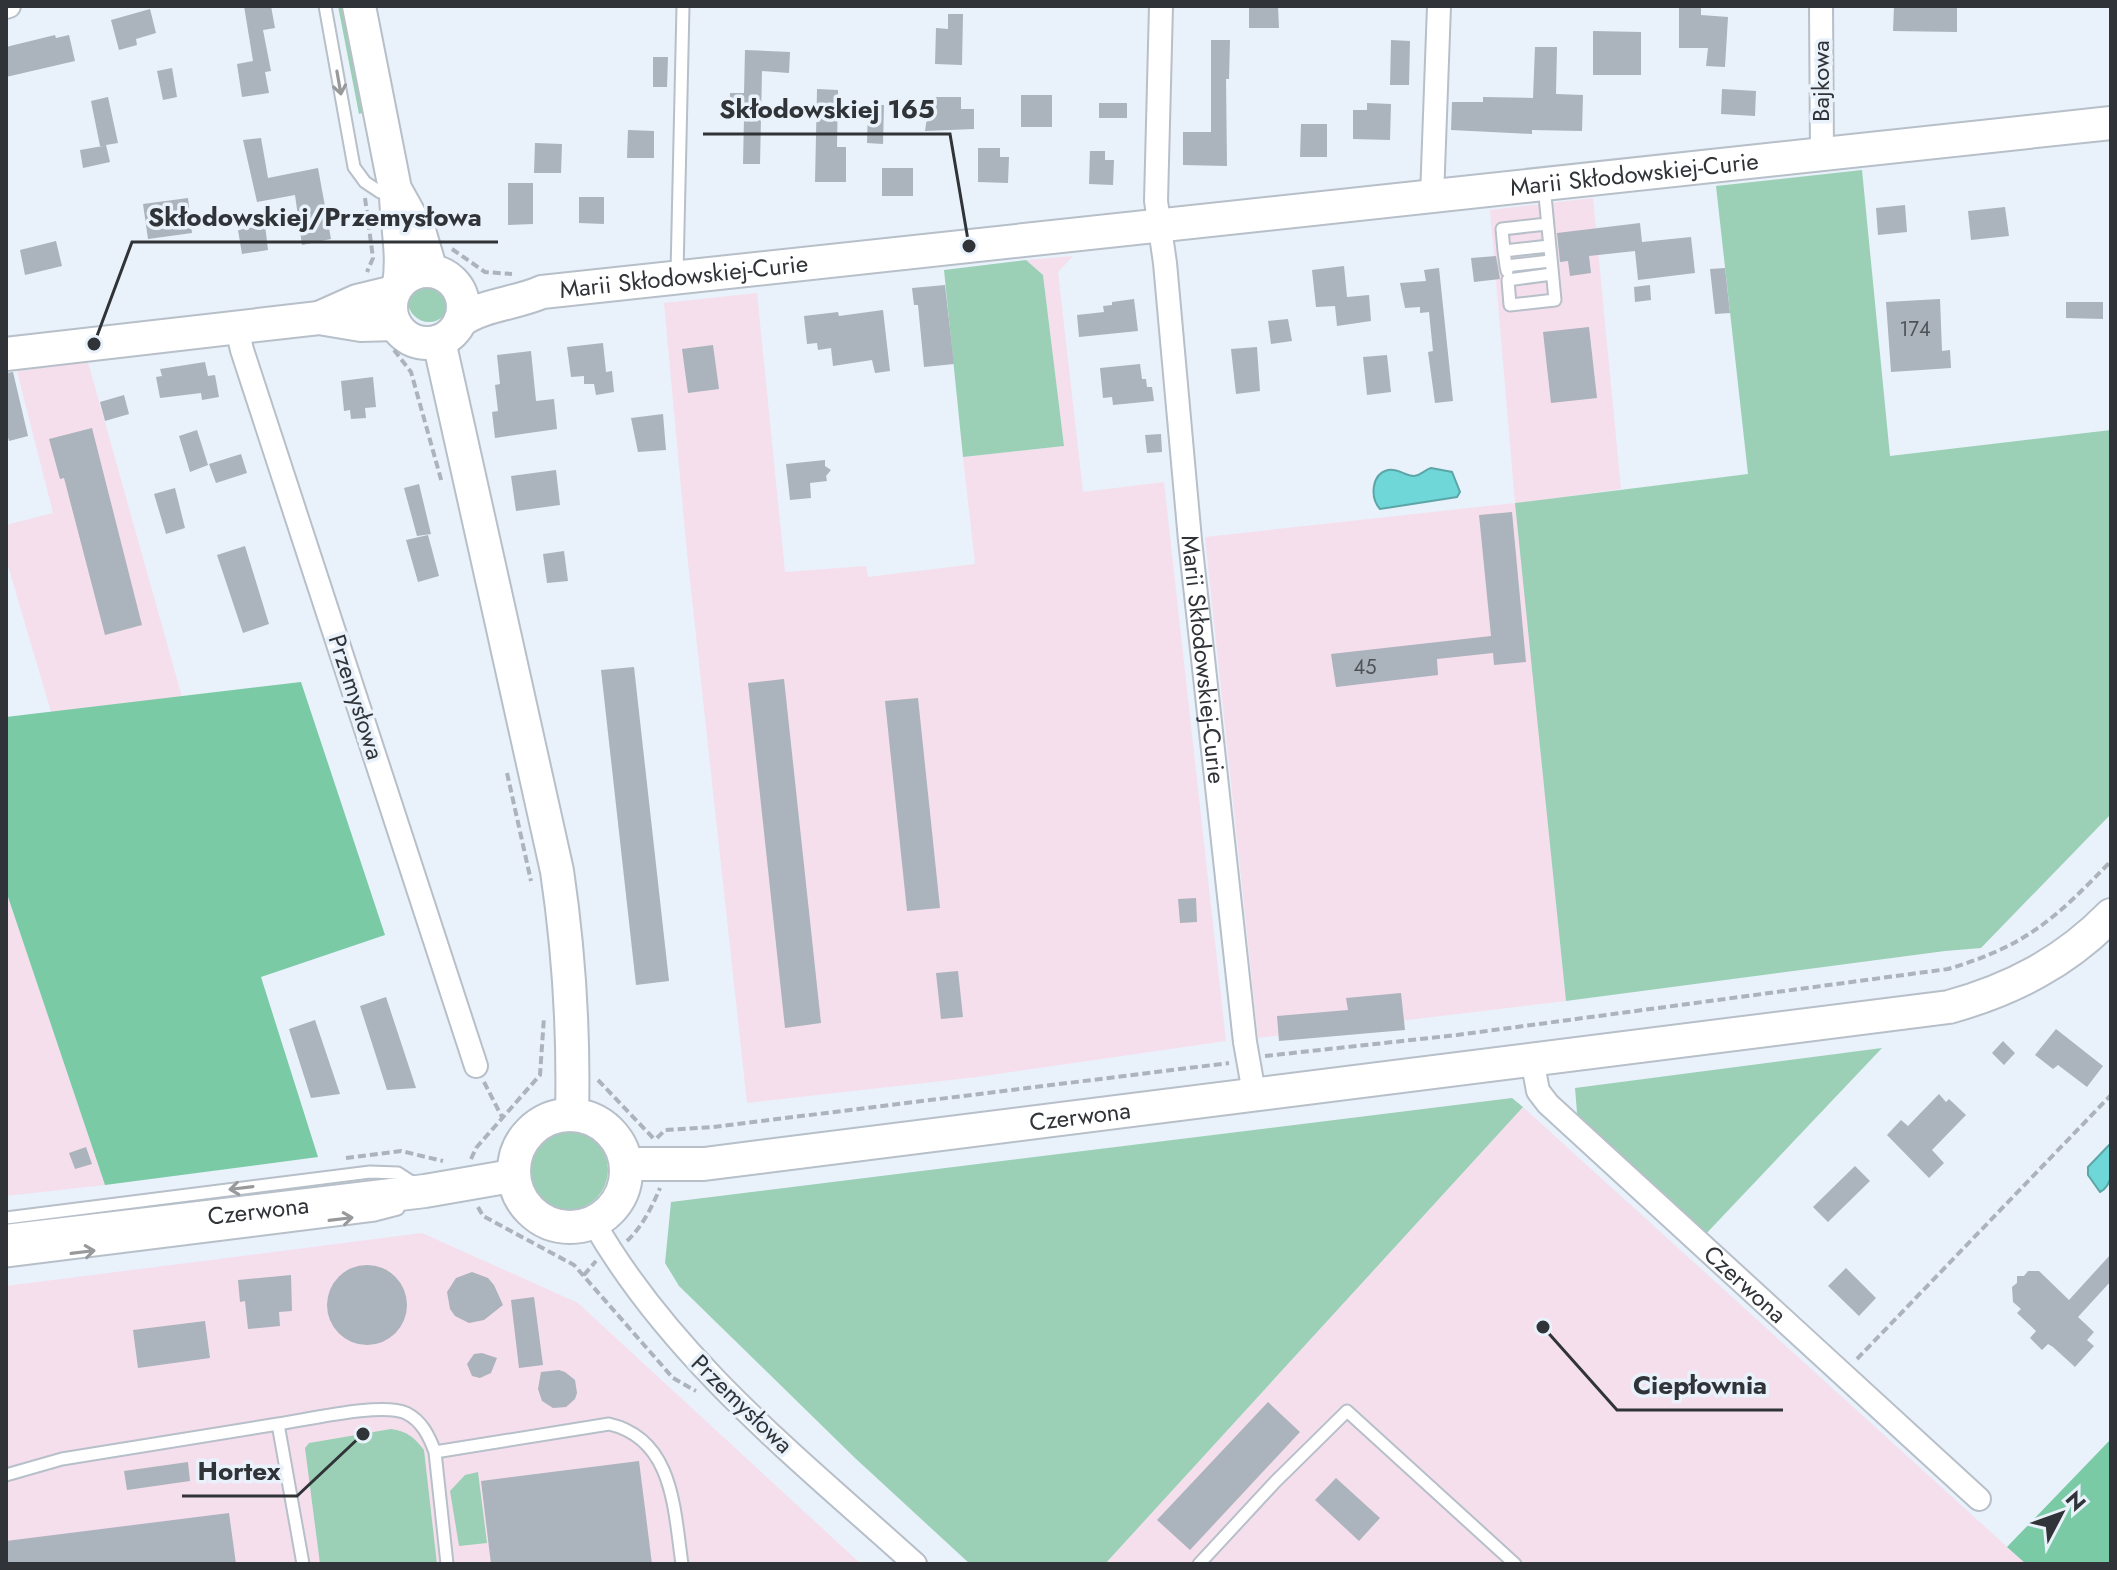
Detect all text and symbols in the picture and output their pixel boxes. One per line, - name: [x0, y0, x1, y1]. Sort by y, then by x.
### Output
- street label: Bajkowa: [1803, 40, 1838, 122]
- one-way arrow: [332, 69, 347, 95]
- callout: Skłodowskiej 165: [703, 84, 950, 134]
- text: Skłodowskiej 165: [719, 90, 935, 128]
- street label: Marii Skłodowskiej-Curie: [1508, 143, 1760, 205]
- callout: Skłodowskiej/Przemysłowa: [132, 192, 498, 242]
- text: Skłodowskiej/Przemysłowa: [148, 198, 482, 236]
- street label: Marii Skłodowskiej-Curie: [558, 245, 810, 307]
- house number: 174: [1899, 315, 1931, 344]
- street label: Marii Skłodowskiej-Curie: [1173, 533, 1235, 786]
- street label: Przemysłowa: [320, 630, 393, 764]
- house number: 45: [1354, 653, 1376, 682]
- street label: Czerwona: [1027, 1092, 1133, 1140]
- one-way arrow: [229, 1181, 254, 1196]
- street label: Czerwona: [206, 1187, 311, 1234]
- one-way arrow: [328, 1211, 353, 1226]
- street label: Czerwona: [1696, 1237, 1795, 1331]
- one-way arrow: [69, 1244, 96, 1259]
- street label: Przemysłowa: [684, 1346, 801, 1461]
- callout: Ciepłownia: [1617, 1360, 1783, 1410]
- text: Ciepłownia: [1633, 1366, 1767, 1404]
- callout: Hortex: [182, 1446, 297, 1496]
- text: Hortex: [197, 1452, 281, 1490]
- north arrow: [2021, 1474, 2101, 1554]
- text: N: [2058, 1484, 2094, 1518]

